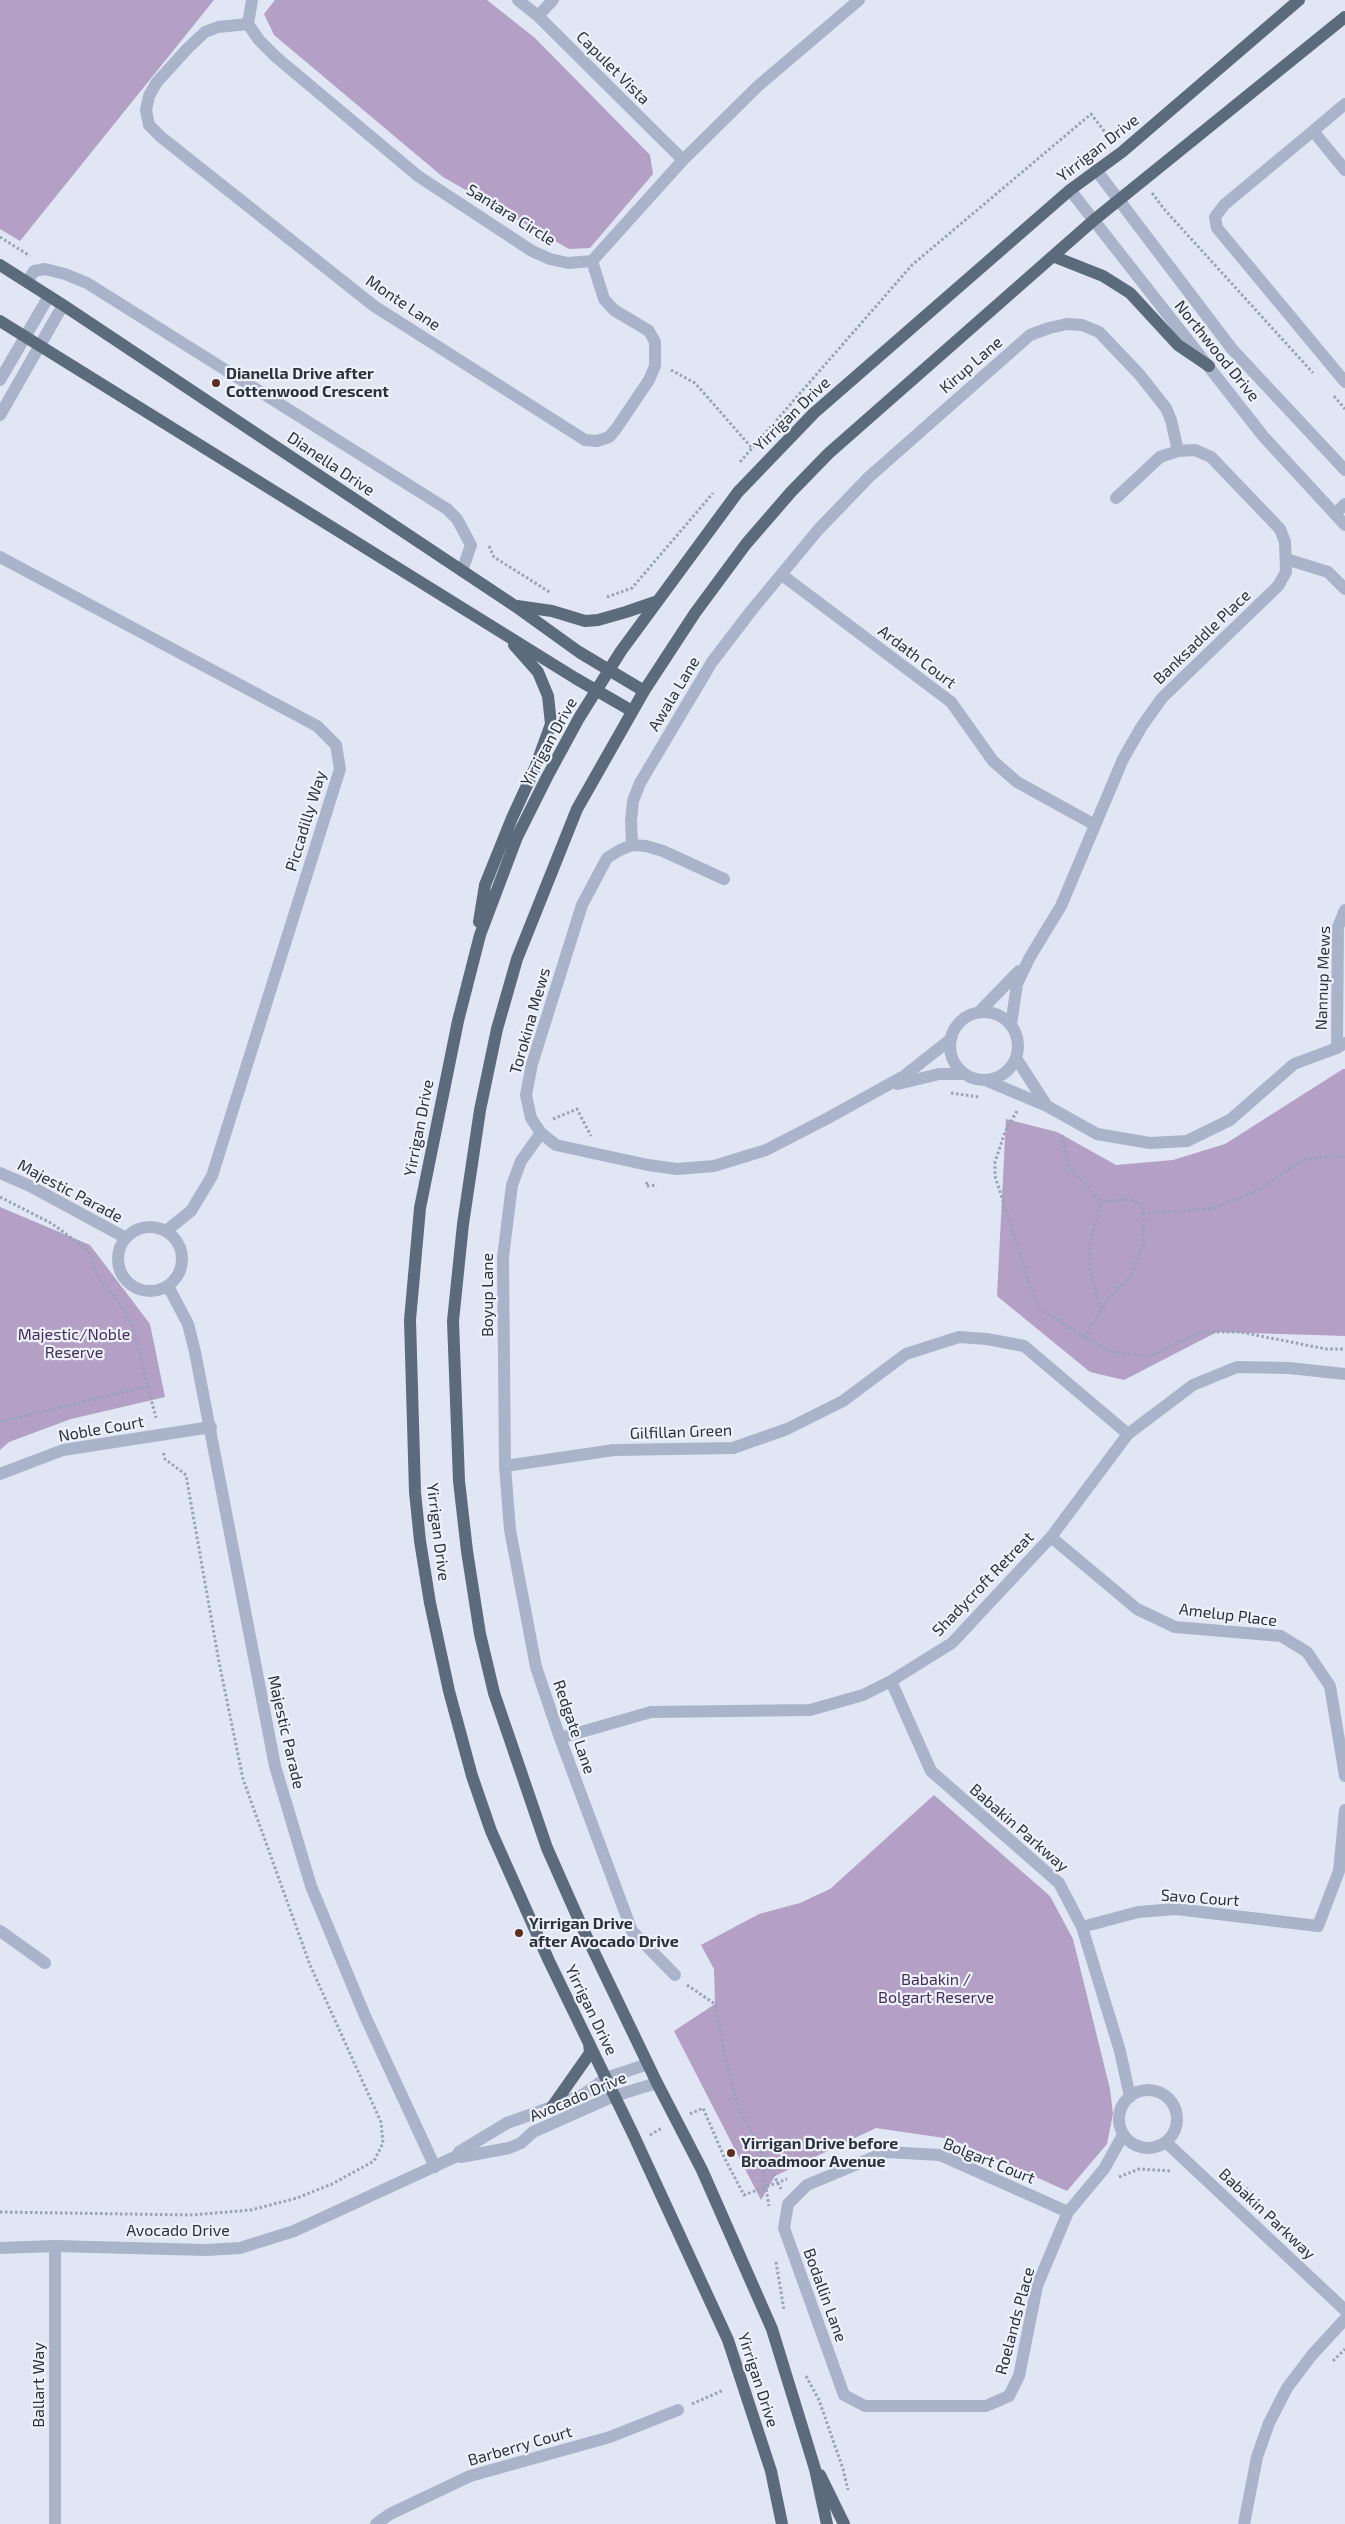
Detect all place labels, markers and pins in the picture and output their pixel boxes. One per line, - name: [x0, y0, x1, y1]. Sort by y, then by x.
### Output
- place label: Dianella Drive after Cottenwood Crescent: [226, 364, 389, 402]
- marker: Dianella Drive after Cottenwood Crescent: [210, 377, 222, 389]
- place label: Yirrigan Drive after Avocado Drive: [529, 1914, 679, 1952]
- marker: Yirrigan Drive after Avocado Drive: [513, 1927, 525, 1939]
- place label: Yirrigan Drive before Broadmoor Avenue: [741, 2134, 898, 2172]
- marker: Yirrigan Drive before Broadmoor Avenue: [725, 2147, 737, 2159]

